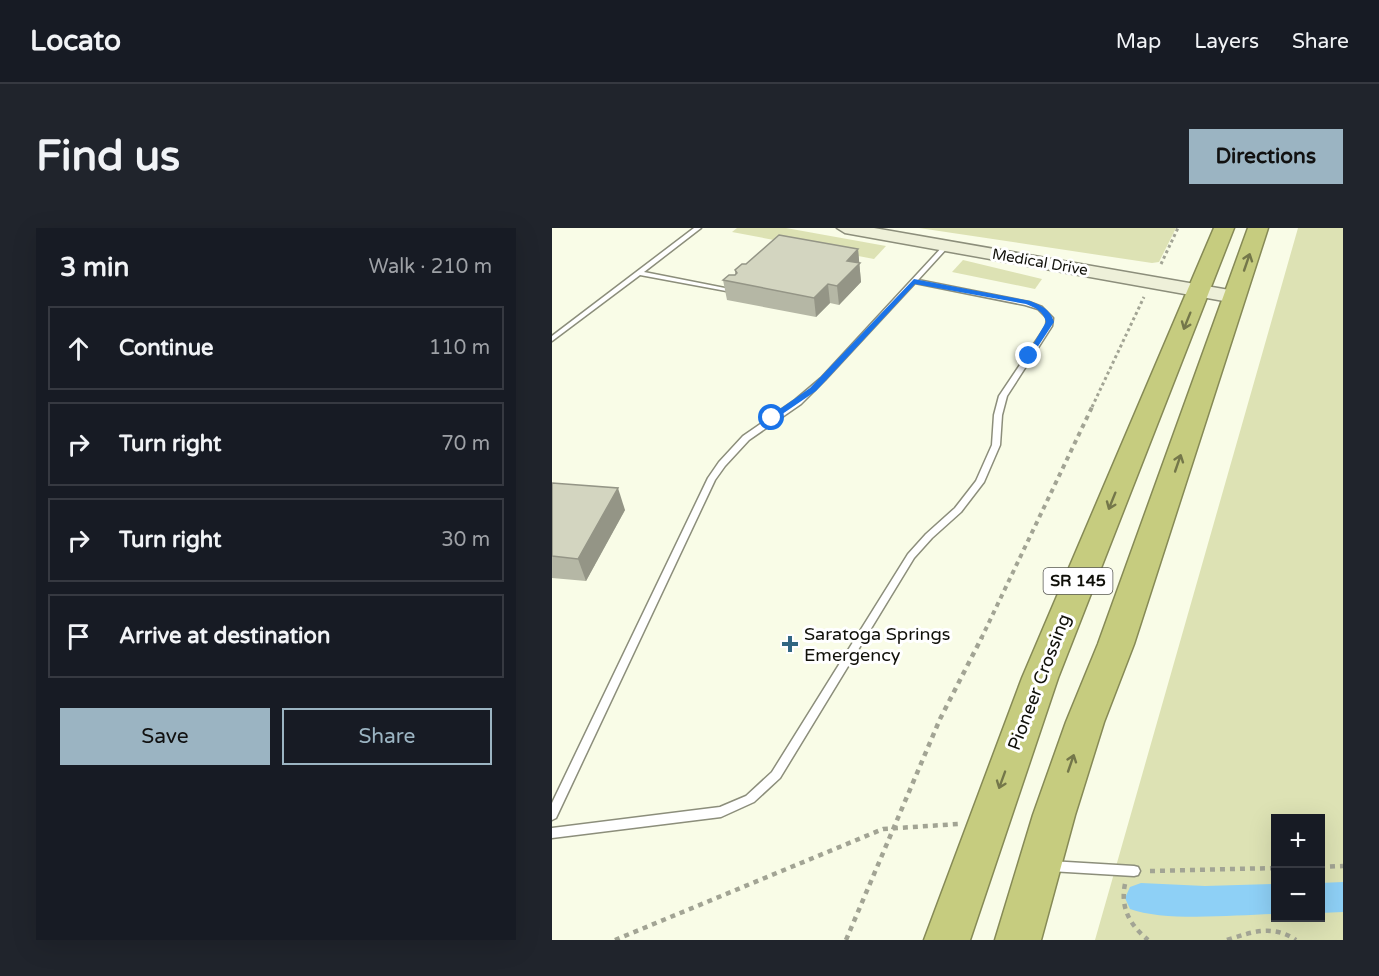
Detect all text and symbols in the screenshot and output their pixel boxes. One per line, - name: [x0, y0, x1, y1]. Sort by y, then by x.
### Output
- text: Locato: [30, 24, 121, 58]
- text: Map: [1116, 29, 1161, 54]
- text: Layers: [1194, 29, 1259, 54]
- text: Share: [1292, 29, 1349, 54]
- button: Directions: [1189, 129, 1343, 184]
- text: Find us: [36, 131, 180, 182]
- street label: Medical Drive: [991, 245, 1089, 279]
- text: 3 min: [60, 252, 129, 283]
- one-way arrow: [1242, 254, 1253, 272]
- text: Walk · 210 m: [369, 255, 492, 279]
- one-way arrow: [1181, 311, 1192, 330]
- icon: ahead: [62, 332, 95, 365]
- text: Continue: [119, 335, 214, 361]
- text: 110 m: [429, 336, 490, 360]
- route end: [1015, 342, 1041, 368]
- route start: [758, 404, 784, 430]
- icon: right: [62, 428, 95, 461]
- text: Turn right: [119, 431, 221, 457]
- text: 70 m: [441, 432, 490, 456]
- one-way arrow: [1173, 454, 1184, 473]
- one-way arrow: [1106, 492, 1117, 510]
- icon: right: [62, 524, 95, 557]
- text: Turn right: [119, 527, 221, 553]
- text: 30 m: [441, 528, 490, 552]
- road number: SR 145: [1044, 568, 1112, 594]
- street label: Pioneer Crossing: [1003, 611, 1075, 753]
- icon: arrive: [62, 620, 95, 653]
- text: Arrive at destination: [119, 623, 330, 649]
- place label: Saratoga Springs Emergency: [804, 623, 950, 666]
- marker: Saratoga Springs Emergency: [781, 635, 799, 653]
- button: Save: [60, 708, 270, 765]
- button: Share: [282, 708, 492, 765]
- one-way arrow: [1067, 754, 1078, 773]
- one-way arrow: [996, 771, 1007, 789]
- map controls: [1271, 814, 1325, 922]
- button: +: [1271, 814, 1325, 868]
- button: −: [1271, 868, 1325, 922]

